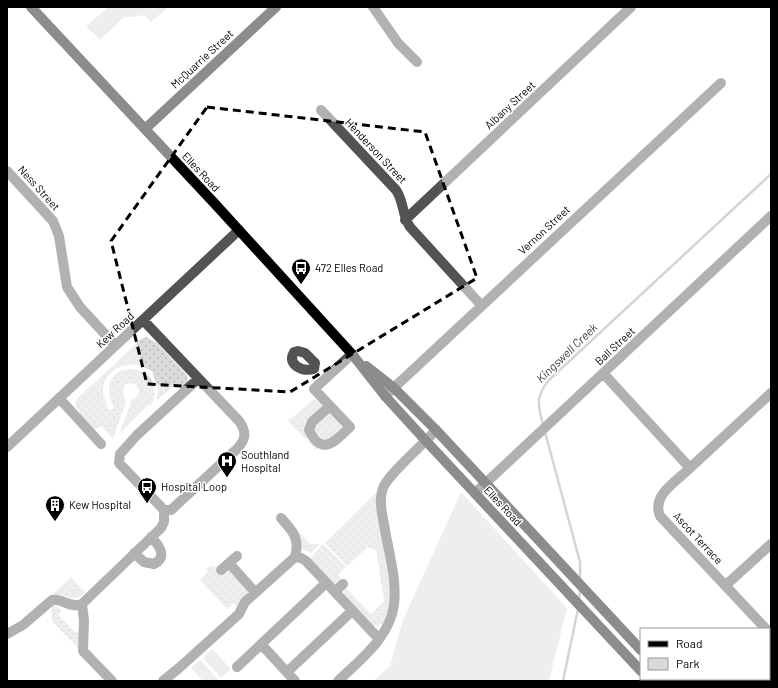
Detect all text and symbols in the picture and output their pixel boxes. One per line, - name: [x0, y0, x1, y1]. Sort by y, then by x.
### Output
- street label: McQuarrie Street: [168, 26, 235, 91]
- street label: Albany Street: [482, 78, 537, 131]
- street label: Henderson Street: [343, 115, 410, 186]
- street label: Elles Road: [180, 149, 223, 194]
- street label: Ness Street: [16, 163, 63, 213]
- street label: Vernon Street: [515, 202, 572, 257]
- bus stop icon: 472 Elles Road: [290, 257, 312, 285]
- place label: 472 Elles Road: [315, 261, 383, 274]
- street label: Kew Road: [93, 309, 136, 350]
- water label: Kingswell Creek: [533, 320, 600, 385]
- street label: Ball Street: [592, 324, 637, 367]
- place label: Southland Hospital: [241, 448, 289, 474]
- hospital icon: Southland Hospital: [216, 450, 238, 478]
- bus stop icon: Hospital Loop: [136, 476, 158, 504]
- place label: Hospital Loop: [161, 480, 227, 493]
- street label: Elles Road: [482, 483, 525, 528]
- building icon: Kew Hospital: [44, 494, 66, 522]
- place label: Kew Hospital: [69, 498, 131, 511]
- street label: Ascot Terrace: [671, 509, 726, 566]
- legend: [640, 628, 770, 680]
- text: Road: [676, 636, 703, 650]
- text: Park: [676, 656, 700, 670]

